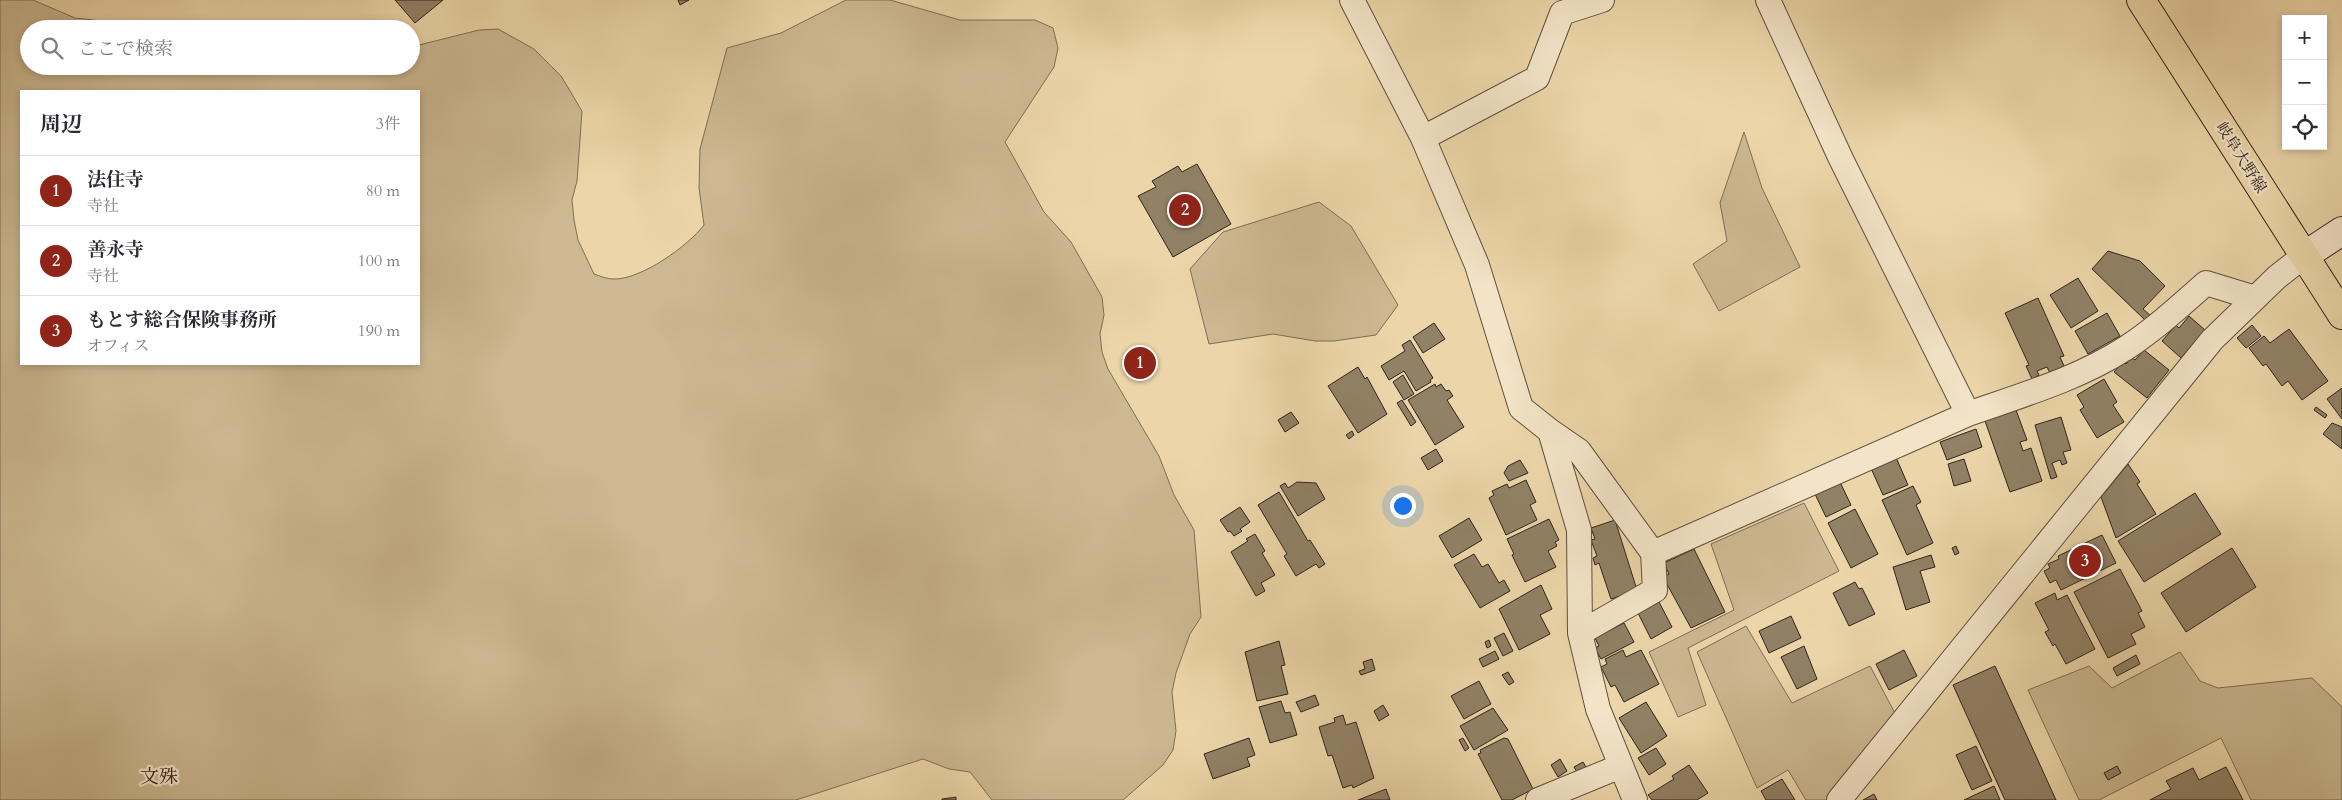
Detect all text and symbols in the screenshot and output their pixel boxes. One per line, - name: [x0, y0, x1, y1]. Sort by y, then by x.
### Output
- map controls: [2282, 15, 2327, 150]
- button: +: [2282, 15, 2327, 60]
- search box: [20, 20, 420, 75]
- icon: search: [38, 34, 66, 62]
- text: ここで検索: [78, 36, 173, 62]
- button: −: [2282, 60, 2327, 105]
- button: locate: [2282, 105, 2327, 150]
- text: 周辺: [40, 110, 82, 139]
- text: 3件: [376, 113, 400, 135]
- street label: 岐阜大野線: [2211, 118, 2272, 197]
- text: 法住寺: [87, 167, 144, 193]
- text: 1: [52, 180, 60, 202]
- text: 80 m: [366, 180, 400, 202]
- pin: 2: [1169, 191, 1201, 229]
- text: 寺社: [87, 195, 119, 217]
- text: 善永寺: [87, 237, 144, 263]
- text: 2: [52, 250, 60, 272]
- text: 100 m: [358, 250, 400, 272]
- text: 寺社: [87, 265, 119, 287]
- text: もとす総合保険事務所: [87, 307, 277, 333]
- text: 3: [52, 320, 60, 342]
- text: 190 m: [358, 320, 400, 342]
- text: オフィス: [87, 335, 149, 357]
- pin: 1: [1124, 344, 1156, 382]
- your location: [1390, 493, 1416, 519]
- pin: 3: [2069, 542, 2101, 580]
- district label: 文殊: [140, 764, 178, 790]

